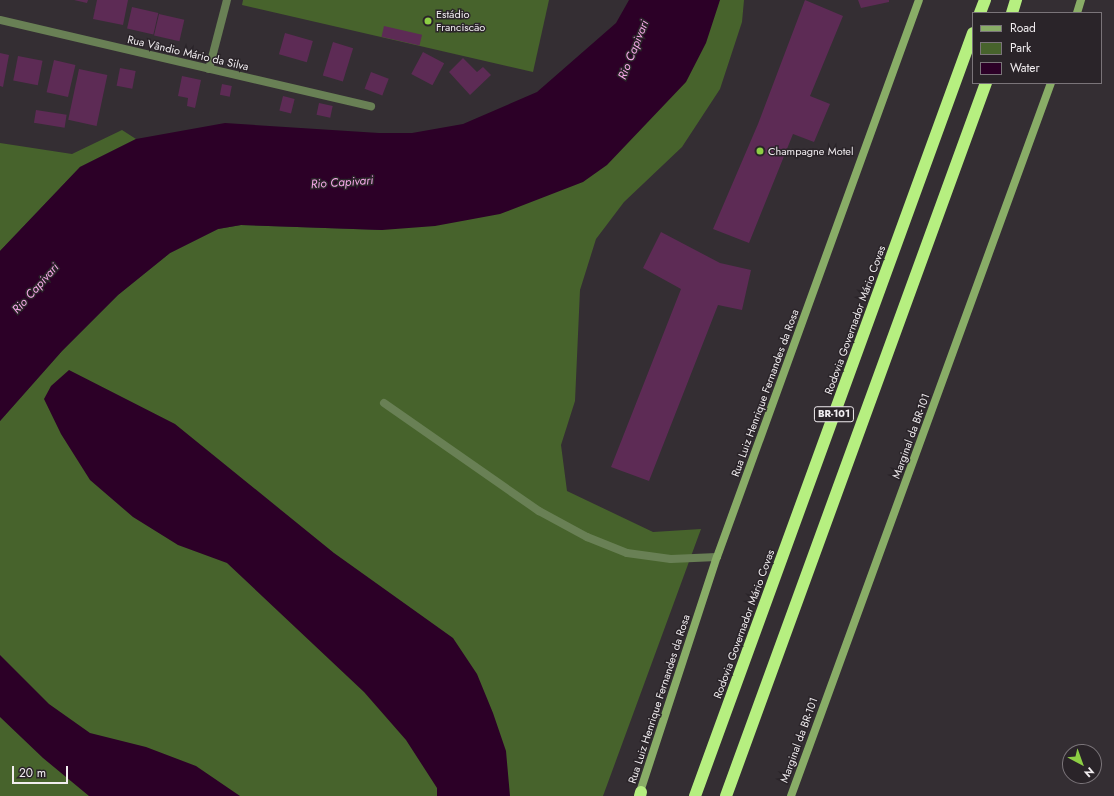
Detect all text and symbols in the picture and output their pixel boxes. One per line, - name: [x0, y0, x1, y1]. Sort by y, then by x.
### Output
- place label: Estádio Franciscão: [436, 8, 485, 34]
- legend: [972, 12, 1102, 84]
- marker: Estádio Franciscão: [423, 16, 433, 26]
- water label: Rio Capivari: [616, 18, 652, 82]
- text: Road: [1010, 19, 1036, 37]
- street label: Rua Vândio Mário da Silva: [126, 33, 250, 73]
- text: Park: [1010, 39, 1031, 57]
- text: Water: [1010, 59, 1040, 77]
- place label: Champagne Motel: [768, 144, 854, 158]
- marker: Champagne Motel: [755, 146, 765, 156]
- water label: Rio Capivari: [310, 174, 374, 192]
- street label: Rodovia Governador Mário Covas: [822, 244, 888, 396]
- water label: Rio Capivari: [10, 261, 62, 317]
- street label: Rua Luiz Henrique Fernandes da Rosa: [729, 308, 801, 478]
- street label: Marginal da BR-101: [889, 392, 933, 480]
- road number: BR-101: [813, 406, 855, 422]
- street label: Rodovia Governador Mário Covas: [711, 548, 777, 700]
- street label: Rua Luiz Henrique Fernandes da Rosa: [625, 613, 693, 785]
- street label: Marginal da BR-101: [777, 696, 821, 784]
- north arrow: [1062, 744, 1102, 784]
- scale bar: [14, 758, 70, 784]
- text: N: [1081, 763, 1098, 781]
- text: 20 m: [19, 764, 46, 782]

